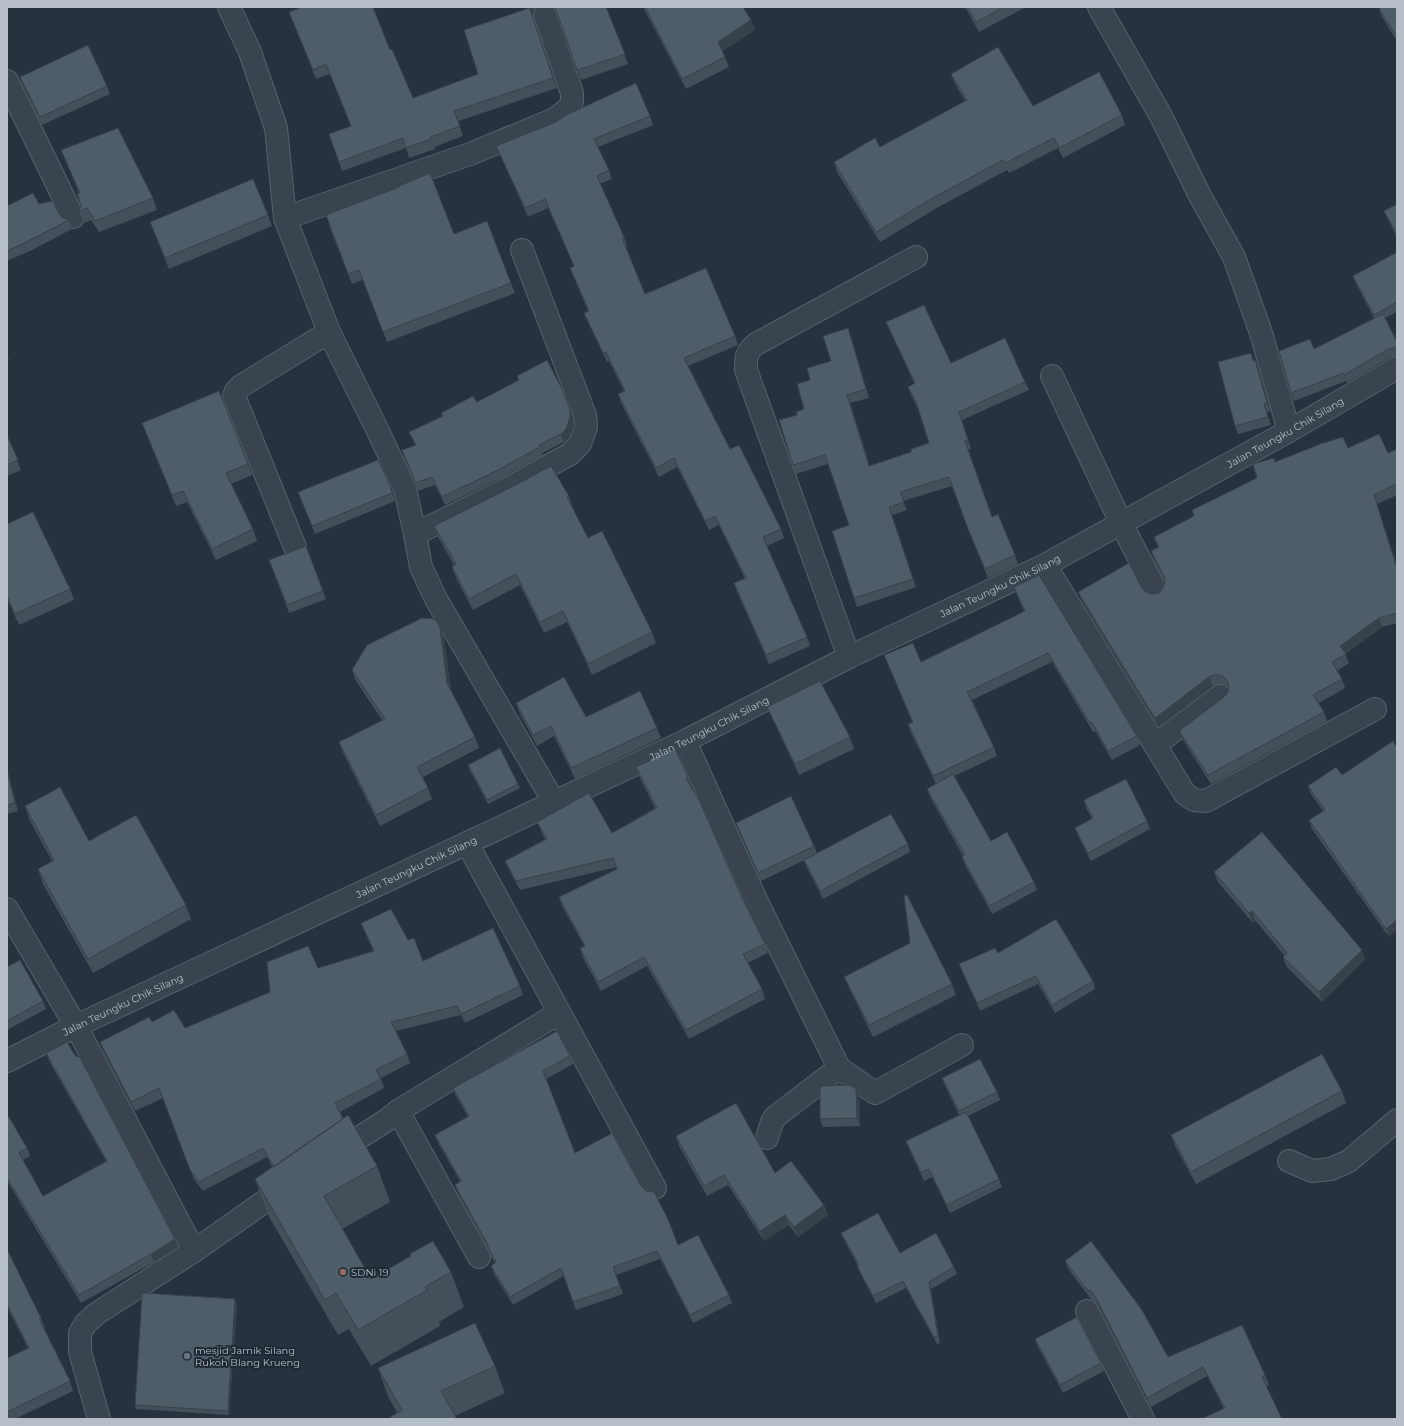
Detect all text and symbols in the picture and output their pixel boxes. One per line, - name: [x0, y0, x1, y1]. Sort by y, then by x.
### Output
- street label: Jalan Teungku Chik Silang: [1224, 395, 1346, 471]
- street label: Jalan Teungku Chik Silang: [937, 552, 1063, 621]
- street label: Jalan Teungku Chik Silang: [646, 693, 771, 764]
- street label: Jalan Teungku Chik Silang: [353, 833, 479, 902]
- street label: Jalan Teungku Chik Silang: [60, 971, 186, 1039]
- place label: SDNi 19: [351, 1266, 389, 1279]
- marker: SDNi 19: [338, 1267, 348, 1277]
- place label: mesjid Jamik Silang Rukoh Blang Krueng: [195, 1344, 300, 1369]
- marker: mesjid Jamik Silang Rukoh Blang Krueng: [182, 1351, 192, 1361]

